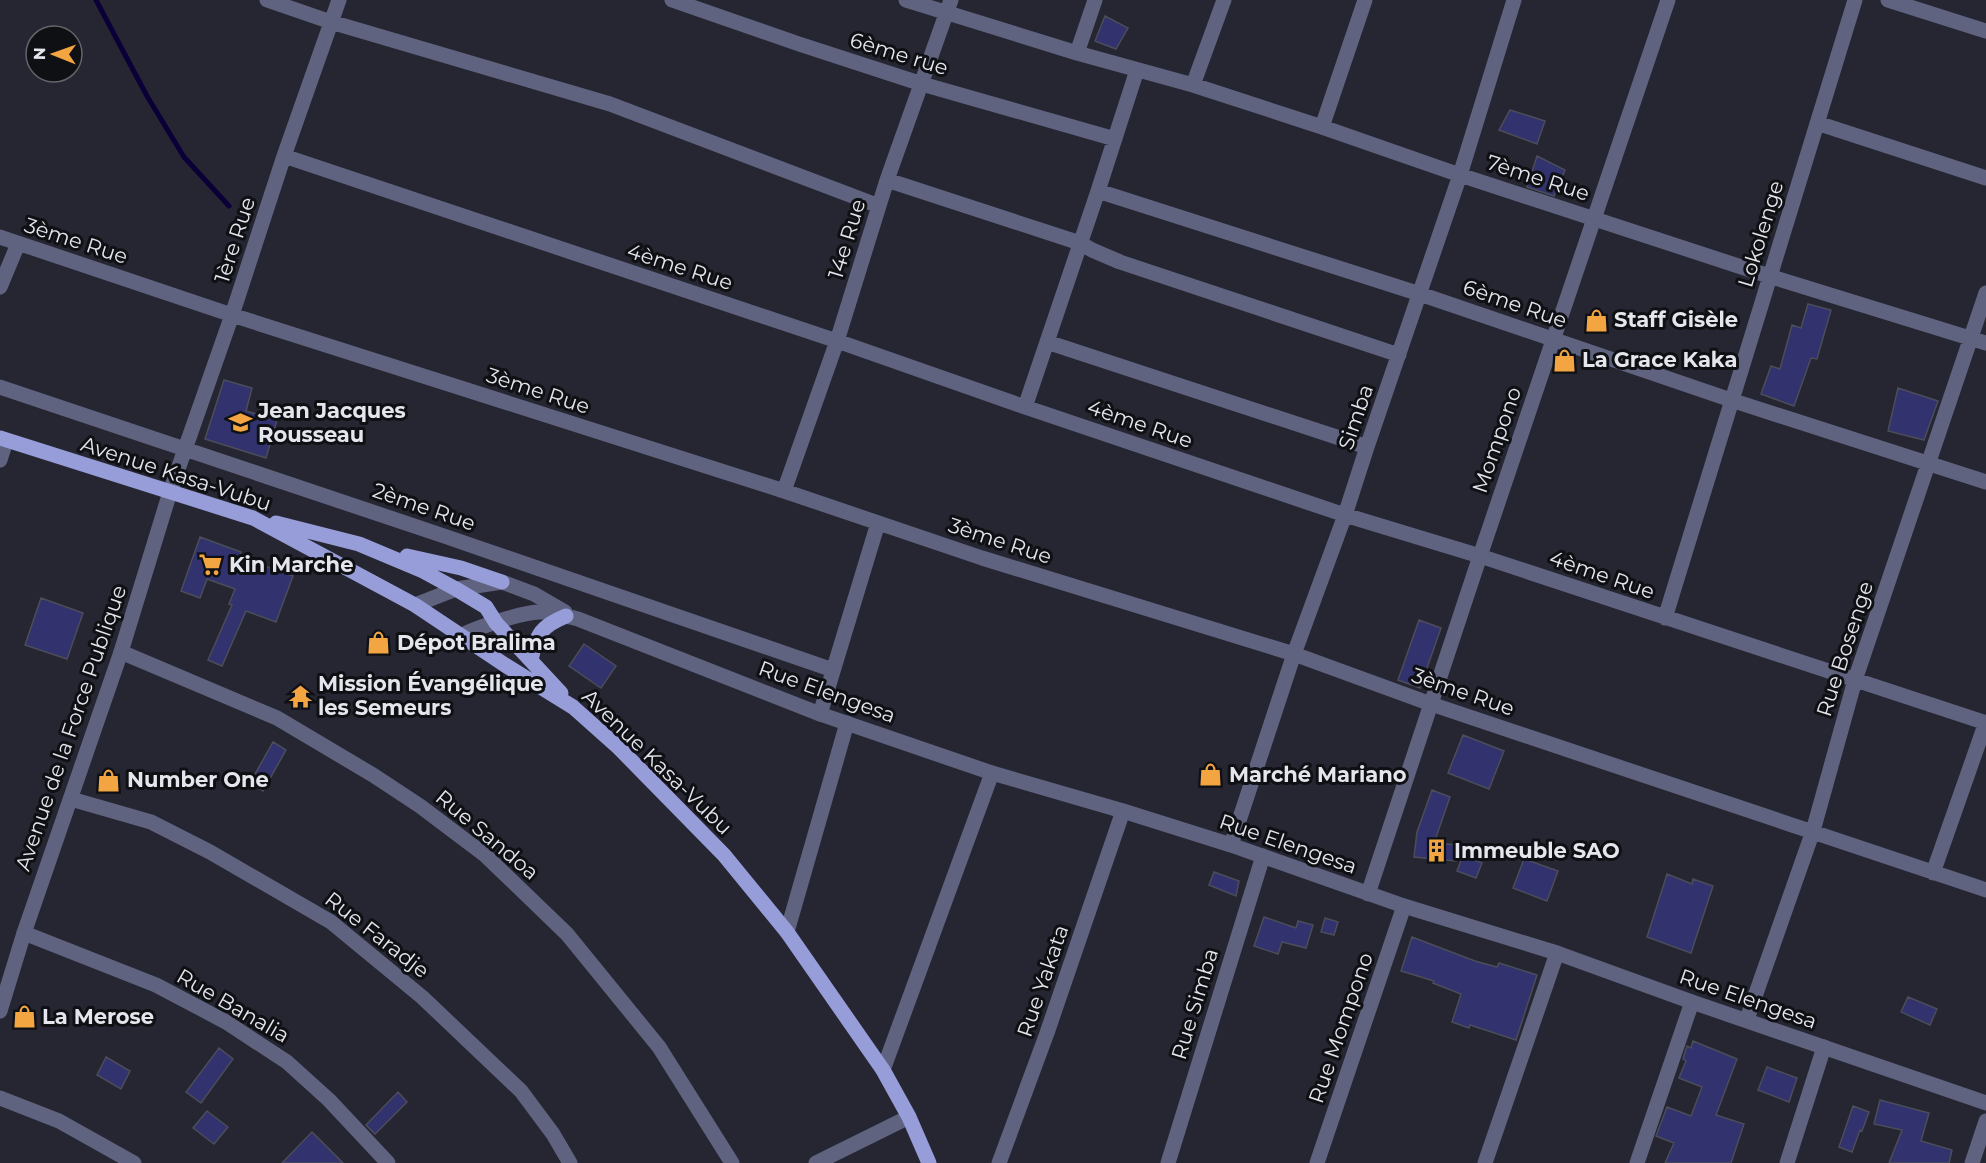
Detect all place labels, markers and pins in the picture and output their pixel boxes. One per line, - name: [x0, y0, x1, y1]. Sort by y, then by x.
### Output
- shop icon: Staff Gisèle: [1583, 307, 1609, 333]
- place label: Staff Gisèle: [1614, 307, 1738, 332]
- shop icon: La Grace Kaka: [1551, 347, 1577, 373]
- place label: La Grace Kaka: [1582, 347, 1737, 372]
- place label: Jean Jacques Rousseau: [257, 398, 406, 447]
- school or university icon: Jean Jacques Rousseau: [227, 410, 253, 436]
- supermarket icon: Kin Marche: [198, 552, 224, 578]
- place label: Kin Marche: [229, 552, 353, 577]
- shop icon: Dépot Bralima: [366, 630, 392, 656]
- place label: Dépot Bralima: [397, 630, 556, 655]
- place label: Mission Évangélique les Semeurs: [318, 671, 544, 720]
- temple icon: Mission Évangélique les Semeurs: [287, 683, 313, 709]
- shop icon: Marché Mariano: [1198, 762, 1224, 788]
- place label: Marché Mariano: [1229, 762, 1407, 787]
- shop icon: Number One: [96, 767, 122, 793]
- place label: Number One: [127, 767, 269, 792]
- building icon: Immeuble SAO: [1423, 838, 1449, 864]
- place label: Immeuble SAO: [1454, 838, 1620, 863]
- shop icon: La Merose: [11, 1004, 37, 1030]
- place label: La Merose: [42, 1004, 154, 1029]

